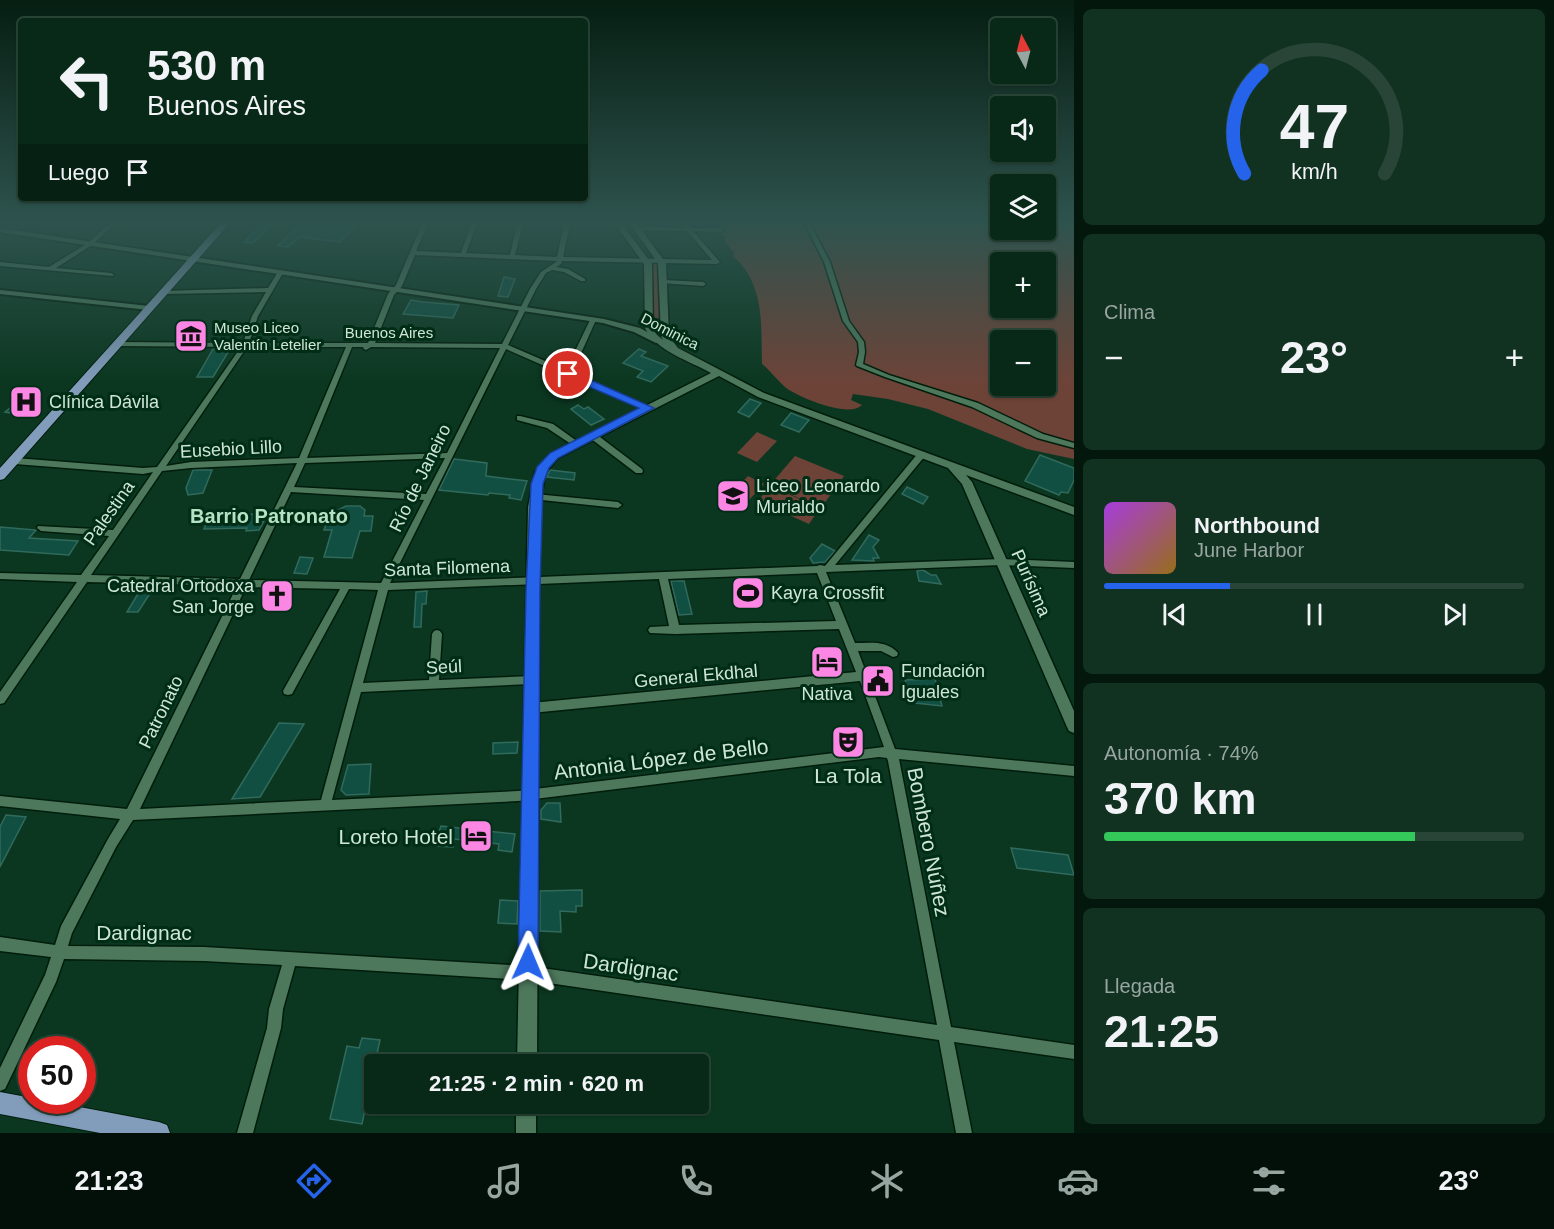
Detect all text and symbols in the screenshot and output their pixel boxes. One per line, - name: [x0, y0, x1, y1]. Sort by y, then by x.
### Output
- north arrow: [990, 18, 1056, 84]
- map controls: [990, 18, 1056, 396]
- icon: left: [48, 42, 126, 120]
- text: 530 m: [147, 42, 266, 89]
- text: Buenos Aires: [147, 91, 306, 121]
- text: 47: [1279, 92, 1349, 161]
- button: sound: [990, 96, 1056, 162]
- icon: arrive: [121, 156, 154, 189]
- text: Luego: [48, 160, 109, 185]
- text: km/h: [1291, 160, 1337, 184]
- button: layers: [990, 174, 1056, 240]
- button: +: [990, 252, 1056, 318]
- text: Clima: [1104, 301, 1155, 323]
- street label: Dominica: [638, 309, 702, 353]
- museum icon: Museo Liceo Valentín Letelier: [173, 318, 209, 354]
- place label: Museo Liceo Valentín Letelier: [214, 319, 321, 353]
- street label: Buenos Aires: [345, 324, 433, 341]
- button: −: [990, 330, 1056, 396]
- text: 23°: [1280, 332, 1348, 383]
- text: −: [1104, 339, 1123, 376]
- text: +: [1505, 339, 1524, 376]
- pin: [542, 348, 593, 399]
- icon: arrive: [551, 357, 584, 390]
- hospital icon: Clínica Dávila: [8, 384, 44, 420]
- place label: Clínica Dávila: [49, 392, 160, 412]
- street label: Río de Janeiro: [385, 421, 455, 535]
- street label: Eusebio Lillo: [180, 436, 282, 462]
- street label: Palestina: [80, 476, 139, 549]
- place label: Liceo Leonardo Murialdo: [756, 476, 880, 517]
- school or university icon: Liceo Leonardo Murialdo: [715, 478, 751, 514]
- district label: Barrio Patronato: [190, 505, 348, 527]
- text: Northbound: [1194, 513, 1320, 538]
- text: June Harbor: [1194, 539, 1304, 561]
- street label: Purísima: [1007, 546, 1055, 620]
- street label: Santa Filomena: [384, 556, 511, 580]
- sports icon: Kayra Crossfit: [730, 575, 766, 611]
- place label: Catedral Ortodoxa San Jorge: [107, 576, 255, 617]
- church icon: Catedral Ortodoxa San Jorge: [259, 578, 295, 614]
- place label: Kayra Crossfit: [771, 583, 884, 603]
- icon: previous: [1158, 598, 1191, 631]
- icon: pause: [1298, 598, 1331, 631]
- icon: next: [1438, 598, 1471, 631]
- hotel icon: Nativa: [809, 644, 845, 680]
- street label: Seúl: [425, 656, 463, 678]
- street label: General Ekdhal: [633, 661, 759, 691]
- place label: Fundación Iguales: [901, 661, 985, 702]
- public building icon: Fundación Iguales: [860, 663, 896, 699]
- street label: Patronato: [135, 673, 187, 751]
- place label: Nativa: [801, 684, 853, 704]
- theatre icon: La Tola: [830, 724, 866, 760]
- street label: Antonia López de Bello: [552, 734, 770, 784]
- text: Autonomía · 74%: [1104, 742, 1259, 764]
- place label: La Tola: [814, 764, 882, 787]
- street label: Bombero Núñez: [903, 765, 955, 919]
- text: 370 km: [1104, 773, 1257, 824]
- hotel icon: Loreto Hotel: [458, 818, 494, 854]
- place label: Loreto Hotel: [339, 825, 453, 848]
- street label: Dardignac: [96, 921, 192, 944]
- position arrow: [496, 930, 560, 994]
- street label: Dardignac: [582, 949, 680, 985]
- text: Llegada: [1104, 975, 1175, 997]
- text: 21:25: [1104, 1006, 1219, 1057]
- speed limit sign: 50: [18, 1036, 96, 1114]
- text: 21:25 · 2 min · 620 m: [429, 1071, 644, 1096]
- icon: directions: [293, 1160, 335, 1202]
- icon: music: [484, 1160, 526, 1202]
- icon: phone: [675, 1160, 717, 1202]
- icon: climate: [866, 1160, 908, 1202]
- icon: car: [1057, 1160, 1099, 1202]
- icon: filters: [1248, 1160, 1290, 1202]
- text: 21:23: [75, 1166, 144, 1196]
- text: 23°: [1439, 1166, 1479, 1196]

